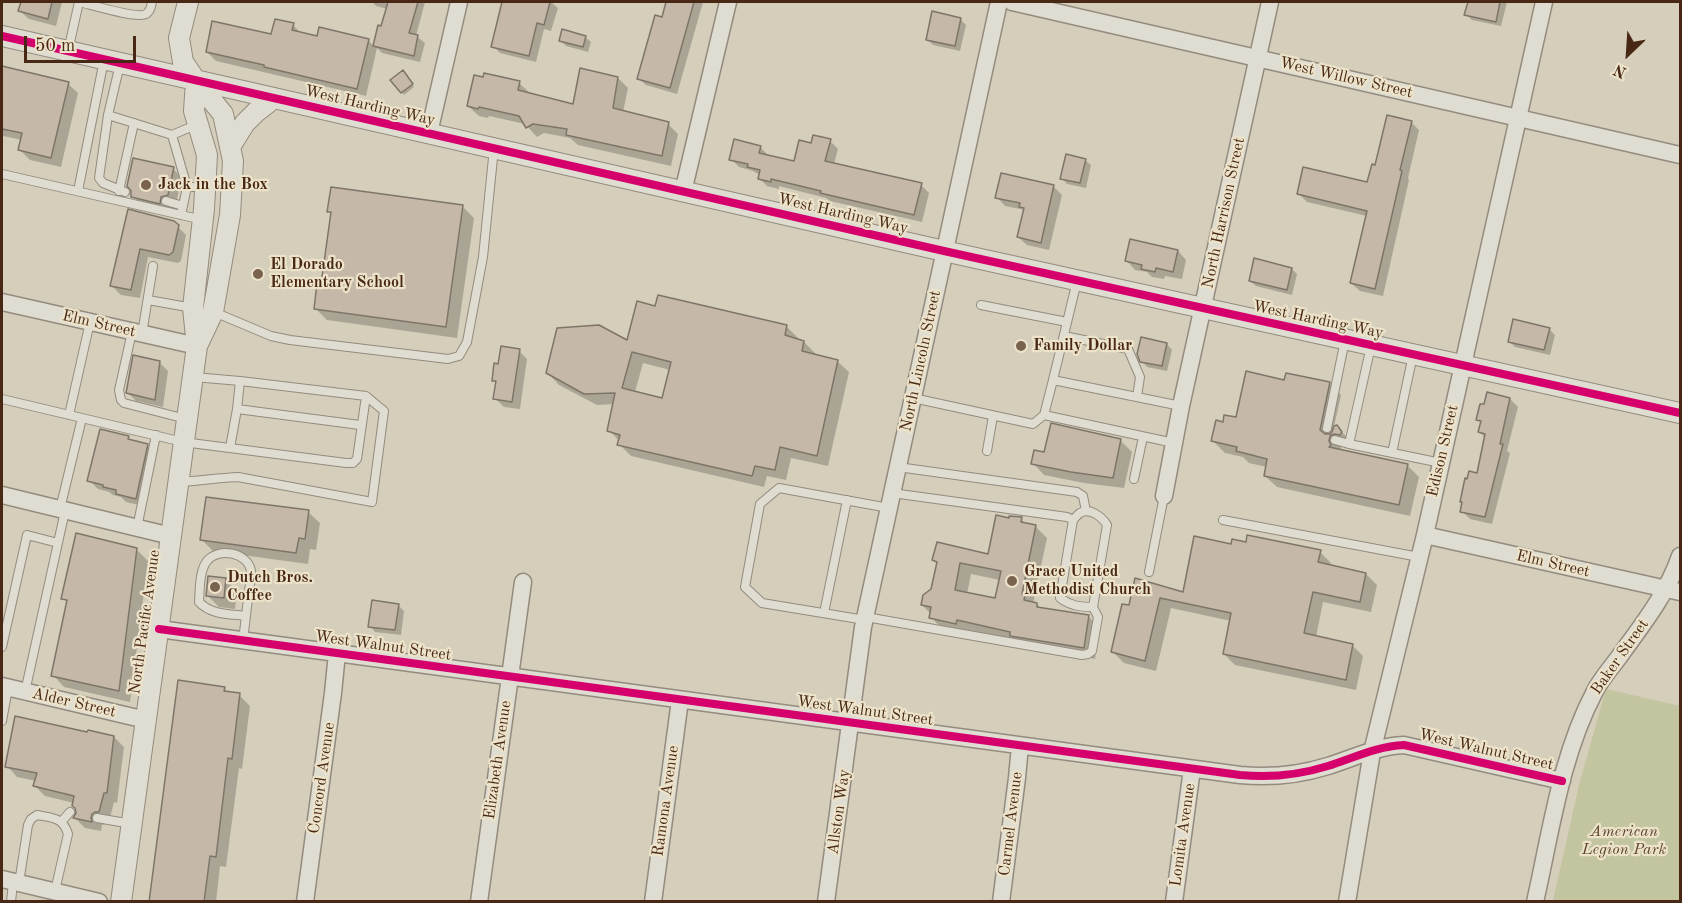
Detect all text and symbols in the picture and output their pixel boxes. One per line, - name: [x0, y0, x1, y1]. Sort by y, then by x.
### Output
- scale bar: [27, 24, 140, 62]
- north arrow: [1598, 24, 1658, 84]
- text: 50 m: [35, 37, 75, 55]
- street label: West Willow Street: [1277, 53, 1415, 103]
- text: N: [1611, 60, 1629, 80]
- street label: West Harding Way: [303, 82, 437, 130]
- street label: North Harrison Street: [1199, 136, 1249, 290]
- place label: Jack in the Box: [158, 175, 268, 195]
- marker: Jack in the Box: [139, 178, 153, 192]
- street label: West Harding Way: [776, 190, 910, 238]
- place label: El Dorado Elementary School: [270, 255, 404, 293]
- marker: El Dorado Elementary School: [251, 267, 265, 281]
- street label: North Lincoln Street: [897, 289, 945, 433]
- street label: West Harding Way: [1251, 297, 1385, 343]
- street label: Elm Street: [60, 306, 138, 342]
- place label: Family Dollar: [1033, 336, 1132, 356]
- marker: Family Dollar: [1014, 339, 1028, 353]
- street label: Edison Street: [1423, 403, 1463, 499]
- street label: Elm Street: [1514, 546, 1592, 582]
- street label: North Pacific Avenue: [125, 549, 165, 695]
- place label: Grace United Methodist Church: [1024, 562, 1151, 600]
- place label: Dutch Bros. Coffee: [227, 568, 313, 606]
- marker: Grace United Methodist Church: [1005, 574, 1019, 588]
- marker: Dutch Bros. Coffee: [208, 580, 222, 594]
- street label: Baker Street: [1587, 615, 1653, 699]
- street label: West Walnut Street: [314, 627, 452, 665]
- street label: Alder Street: [30, 684, 118, 722]
- street label: West Walnut Street: [796, 692, 934, 730]
- street label: Elizabeth Avenue: [480, 699, 516, 821]
- street label: Concord Avenue: [305, 721, 339, 835]
- street label: West Walnut Street: [1417, 725, 1555, 775]
- street label: Ramona Avenue: [649, 744, 683, 858]
- street label: Allston Way: [823, 768, 855, 856]
- street label: Carmel Avenue: [995, 771, 1027, 877]
- street label: Lomita Avenue: [1166, 782, 1200, 888]
- park label: American Legion Park: [1582, 822, 1666, 860]

